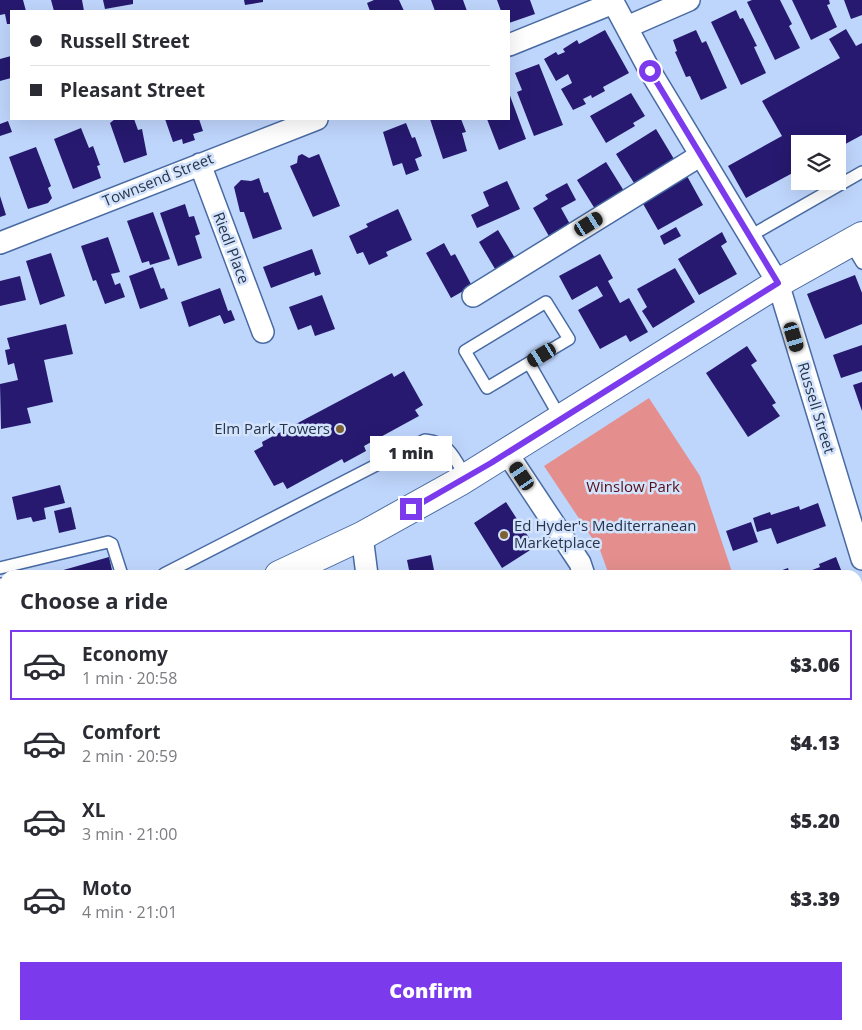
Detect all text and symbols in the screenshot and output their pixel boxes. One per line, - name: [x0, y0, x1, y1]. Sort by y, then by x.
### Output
- text: Russell Street: [60, 28, 190, 54]
- route start: [639, 60, 661, 82]
- text: Pleasant Street: [60, 77, 205, 103]
- map controls: [791, 135, 846, 190]
- button: layers: [791, 135, 846, 190]
- street label: Townsend Street: [99, 148, 216, 210]
- street label: Riedl Place: [209, 209, 255, 286]
- car: [572, 210, 605, 238]
- car: [782, 320, 805, 354]
- car: [525, 341, 558, 369]
- street label: Russell Street: [794, 360, 840, 456]
- place label: Elm Park Towers: [214, 418, 330, 438]
- marker: Elm Park Towers: [334, 423, 346, 435]
- callout: 1 min: [370, 436, 452, 472]
- text: 1 min: [388, 442, 434, 464]
- car: [507, 459, 536, 493]
- park label: Winslow Park: [586, 476, 680, 496]
- route end: [400, 498, 422, 520]
- place label: Ed Hyder's Mediterranean Marketplace: [514, 515, 696, 552]
- marker: Ed Hyder's Mediterranean Marketplace: [498, 529, 510, 541]
- text: Choose a ride: [20, 585, 168, 615]
- text: Economy: [82, 641, 168, 667]
- icon: car: [22, 643, 67, 688]
- text: $3.06: [790, 652, 840, 678]
- text: 1 min · 20:58: [82, 667, 177, 689]
- text: Comfort: [82, 719, 161, 745]
- icon: car: [22, 721, 67, 766]
- text: $4.13: [790, 730, 840, 756]
- text: 2 min · 20:59: [82, 745, 177, 767]
- text: XL: [82, 797, 105, 823]
- icon: car: [22, 799, 67, 844]
- text: $5.20: [790, 808, 840, 834]
- text: 3 min · 21:00: [82, 823, 177, 845]
- text: Moto: [82, 875, 132, 901]
- icon: car: [22, 877, 67, 922]
- text: $3.39: [790, 886, 840, 912]
- text: 4 min · 21:01: [82, 901, 177, 923]
- button: Confirm: [20, 962, 842, 1020]

